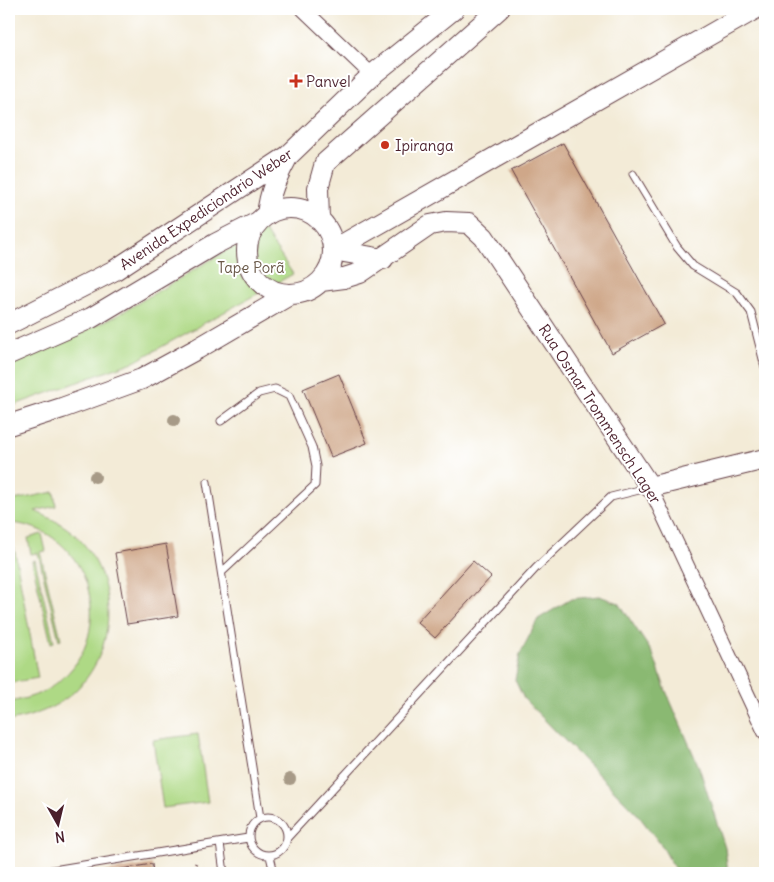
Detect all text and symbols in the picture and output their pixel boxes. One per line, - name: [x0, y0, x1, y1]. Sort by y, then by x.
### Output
- place label: Panvel: [306, 72, 351, 91]
- marker: Panvel: [290, 75, 302, 87]
- place label: Ipiranga: [395, 136, 454, 155]
- marker: Ipiranga: [379, 139, 391, 151]
- street label: Avenida Expedicionário Weber: [116, 144, 296, 274]
- park label: Tape Porã: [217, 258, 285, 277]
- street label: Rua Osmar Trommensch Lager: [535, 321, 665, 507]
- north arrow: [32, 800, 82, 850]
- text: N: [54, 827, 66, 846]

